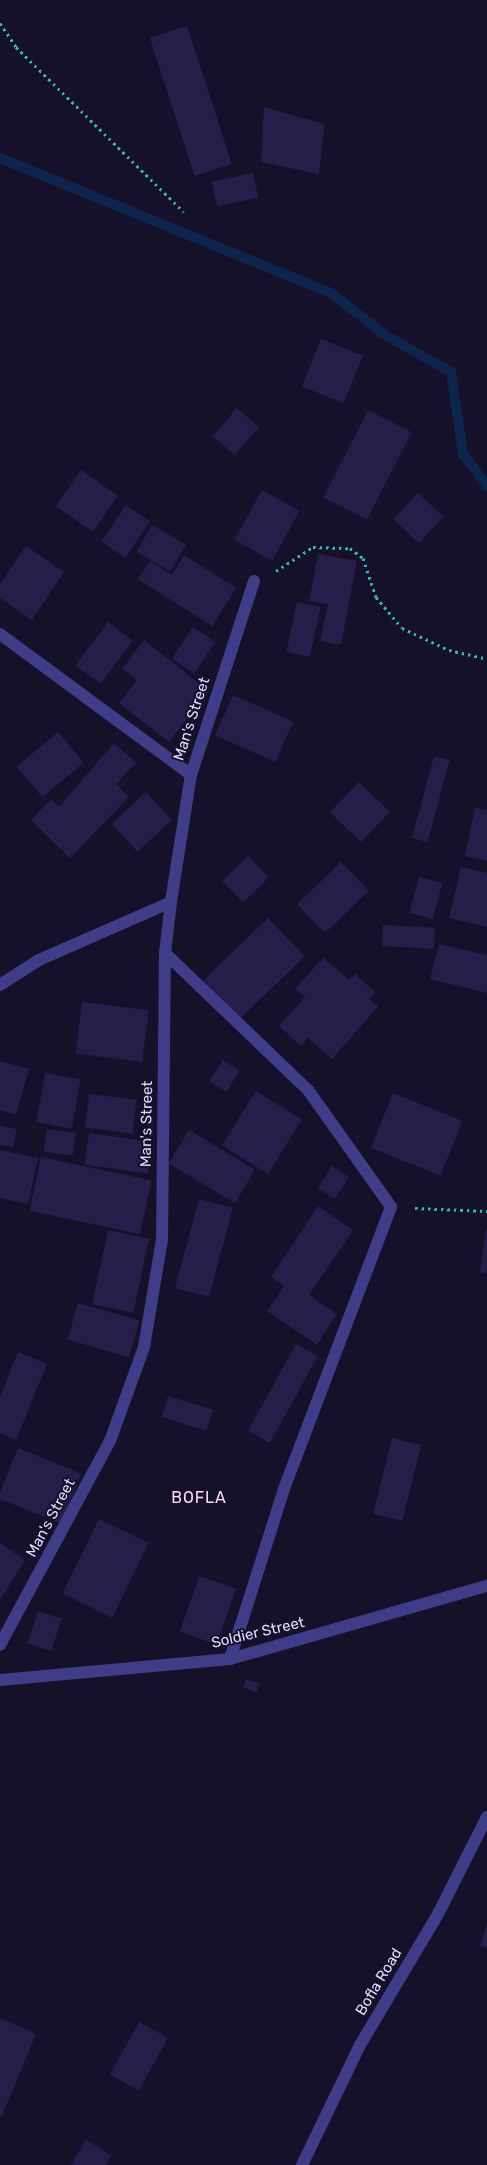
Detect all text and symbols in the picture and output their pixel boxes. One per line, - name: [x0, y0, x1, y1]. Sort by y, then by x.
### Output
- street label: Man's Street: [170, 675, 214, 763]
- street label: Man's Street: [137, 1081, 157, 1167]
- street label: Man's Street: [23, 1476, 79, 1560]
- district label: BOFLA: [171, 1488, 227, 1508]
- street label: Soldier Street: [210, 1614, 306, 1652]
- street label: Bofla Road: [352, 1945, 406, 2019]

